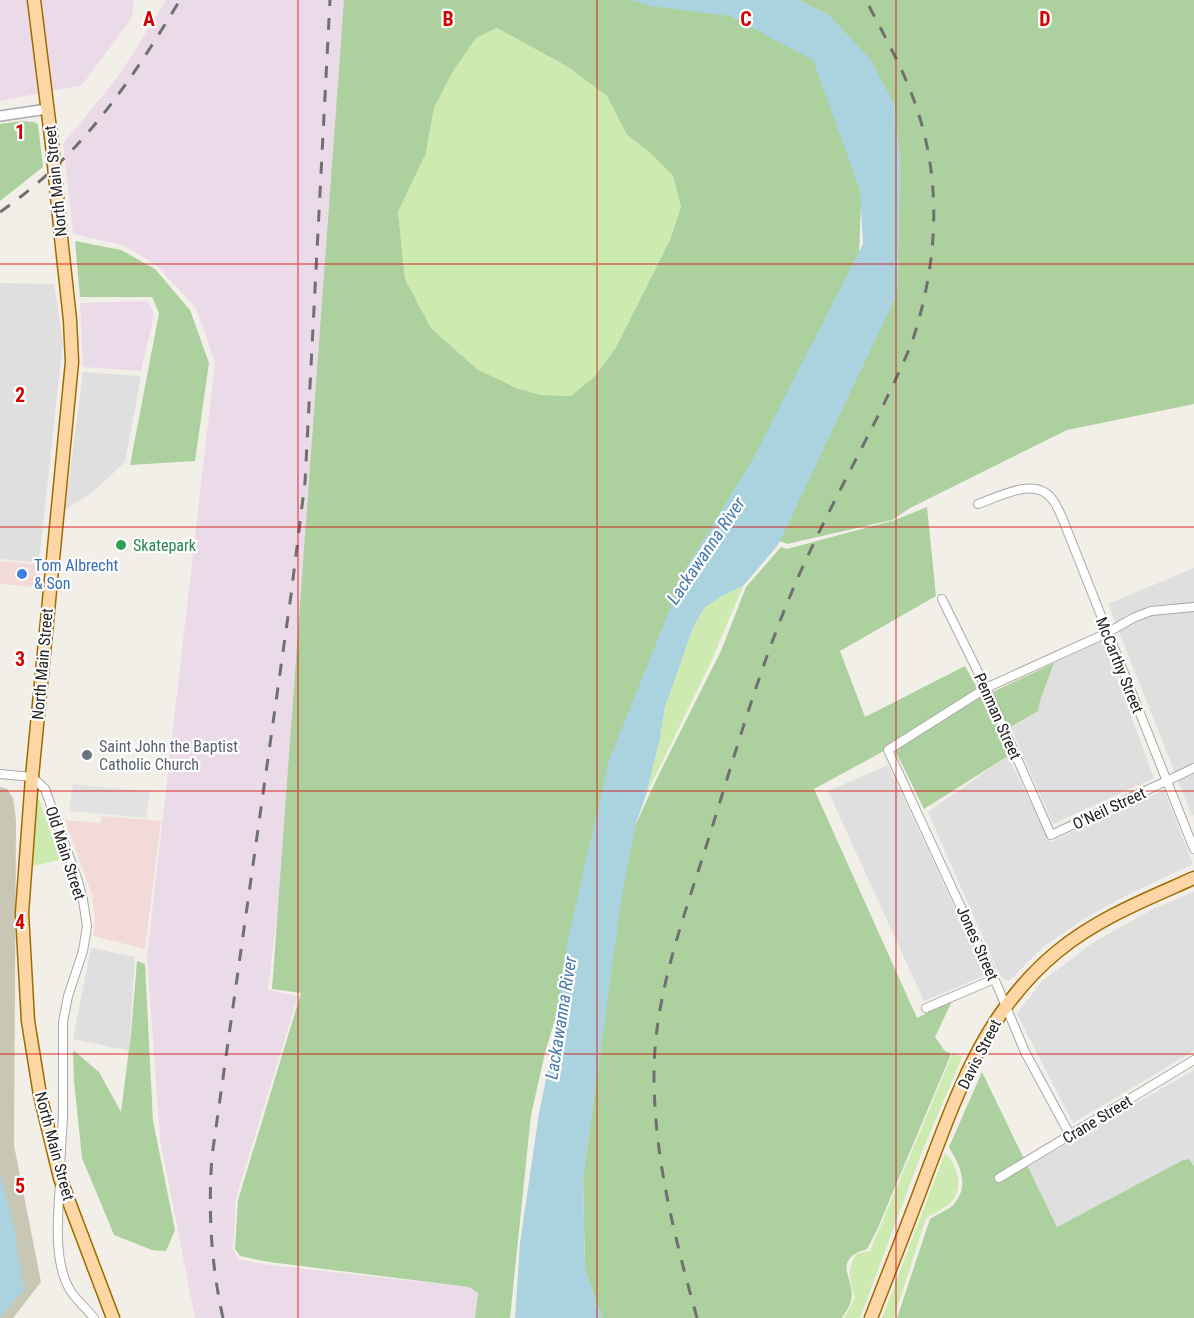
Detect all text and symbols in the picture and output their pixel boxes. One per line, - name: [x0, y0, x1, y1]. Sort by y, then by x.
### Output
- text: A: [143, 7, 155, 31]
- text: B: [442, 7, 454, 31]
- text: C: [740, 7, 752, 31]
- text: D: [1039, 7, 1051, 31]
- text: 1: [15, 120, 25, 144]
- street label: North Main Street: [40, 124, 71, 237]
- text: 2: [15, 383, 25, 407]
- water label: Lackawanna River: [662, 493, 749, 608]
- place label: Skatepark: [133, 536, 197, 555]
- marker: Skatepark: [114, 538, 128, 552]
- place label: Tom Albrecht & Son: [34, 556, 118, 593]
- marker: Tom Albrecht & Son: [15, 567, 29, 581]
- street label: North Main Street: [28, 607, 57, 721]
- street label: McCarthy Street: [1092, 614, 1148, 716]
- text: 3: [15, 647, 25, 671]
- street label: Penman Street: [970, 670, 1025, 763]
- place label: Saint John the Baptist Catholic Church: [99, 737, 238, 774]
- marker: Saint John the Baptist Catholic Church: [80, 748, 94, 762]
- street label: O'Neil Street: [1070, 783, 1149, 834]
- street label: Old Main Street: [41, 804, 90, 903]
- street label: Jones Street: [953, 903, 1002, 984]
- text: 4: [15, 910, 25, 934]
- water label: Lackawanna River: [540, 954, 581, 1081]
- street label: Davis Street: [954, 1016, 1005, 1092]
- street label: North Main Street: [31, 1090, 78, 1203]
- street label: Crane Street: [1059, 1091, 1136, 1148]
- text: 5: [15, 1174, 25, 1198]

